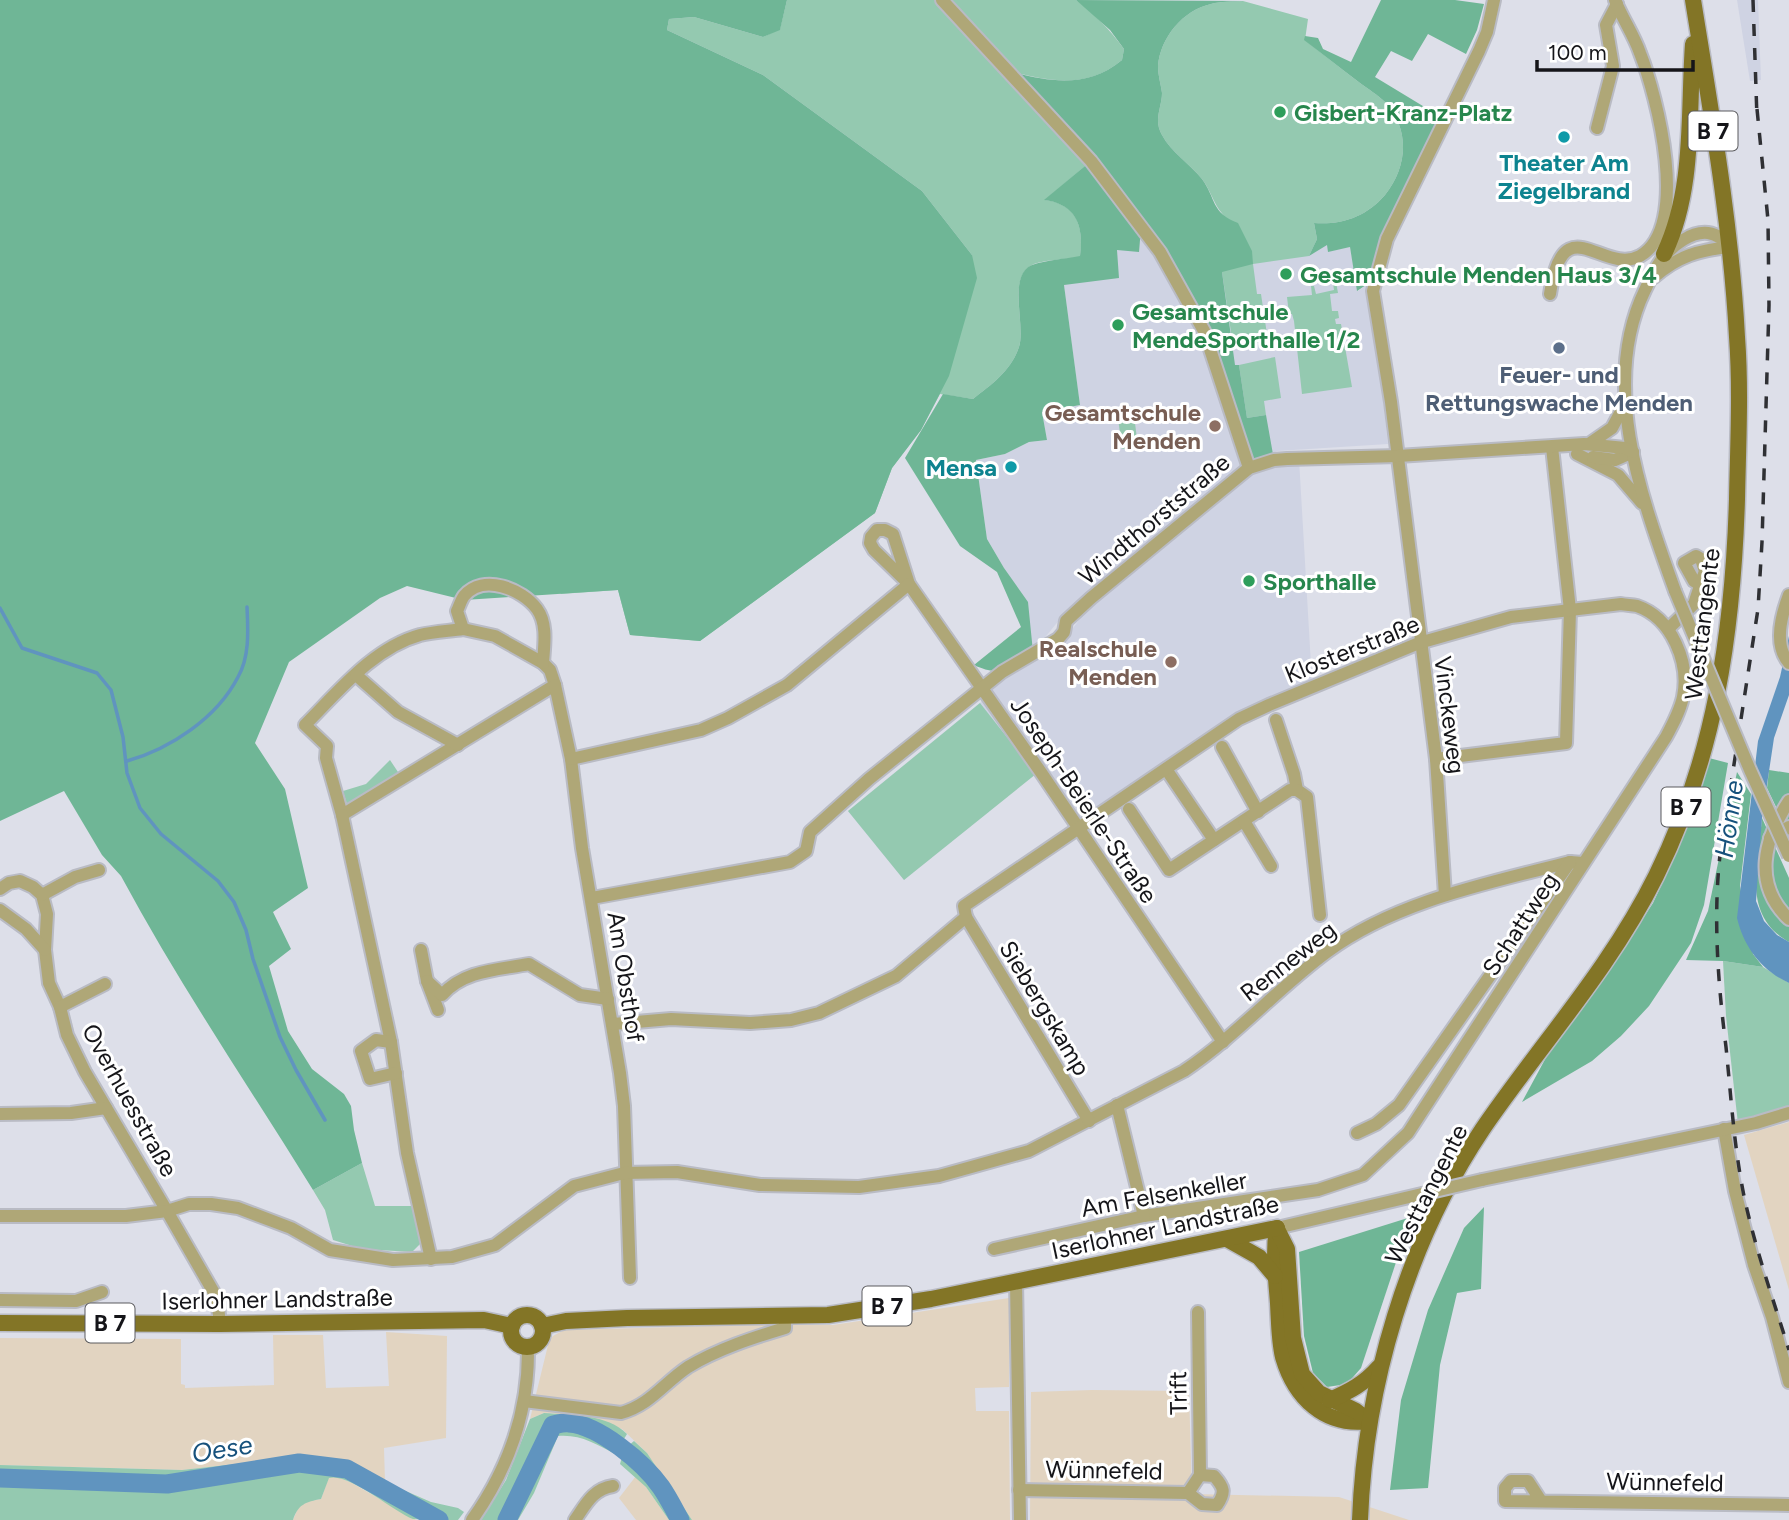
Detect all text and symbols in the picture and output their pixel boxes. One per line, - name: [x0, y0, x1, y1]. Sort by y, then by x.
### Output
- scale bar: [1537, 28, 1693, 72]
- text: 100 m: [1548, 40, 1607, 65]
- place label: Gisbert-Kranz-Platz: [1294, 98, 1512, 127]
- marker: Gisbert-Kranz-Platz: [1272, 104, 1288, 120]
- road number: B 7: [1688, 112, 1738, 150]
- marker: Theater Am Ziegelbrand: [1556, 129, 1572, 145]
- place label: Theater Am Ziegelbrand: [1498, 148, 1630, 205]
- place label: Gesamtschule Menden Haus 3/4: [1300, 260, 1657, 289]
- marker: Gesamtschule Menden Haus 3/4: [1278, 266, 1294, 282]
- place label: Gesamtschule MendeSporthalle 1/2: [1132, 297, 1360, 354]
- marker: Gesamtschule MendeSporthalle 1/2: [1110, 317, 1126, 333]
- marker: Feuer- und Rettungswache Menden: [1551, 340, 1567, 356]
- place label: Feuer- und Rettungswache Menden: [1425, 360, 1693, 417]
- place label: Gesamtschule Menden: [1045, 398, 1201, 455]
- marker: Gesamtschule Menden: [1207, 418, 1223, 434]
- street label: Windthorststraße: [1073, 447, 1235, 591]
- place label: Mensa: [926, 453, 997, 482]
- marker: Mensa: [1003, 459, 1019, 475]
- street label: Westtangente: [1678, 546, 1726, 702]
- place label: Sporthalle: [1263, 567, 1376, 596]
- marker: Sporthalle: [1241, 573, 1257, 589]
- street label: Klosterstraße: [1281, 609, 1423, 689]
- place label: Realschule Menden: [1039, 634, 1157, 691]
- marker: Realschule Menden: [1163, 654, 1179, 670]
- street label: Vinckeweg: [1428, 654, 1472, 776]
- street label: Joseph-Beierle-Straße: [1004, 692, 1164, 908]
- water label: Hönne: [1708, 778, 1750, 860]
- road number: B 7: [1662, 788, 1710, 827]
- street label: Schattweg: [1476, 867, 1564, 981]
- street label: Am Obsthof: [601, 910, 651, 1044]
- street label: Renneweg: [1234, 915, 1342, 1007]
- street label: Siebergskamp: [993, 935, 1097, 1081]
- street label: Overhuesstraße: [76, 1018, 184, 1182]
- street label: Westtangente: [1378, 1119, 1474, 1269]
- street label: Am Felsenkeller: [1079, 1165, 1249, 1223]
- street label: Iserlohner Landstraße: [1049, 1189, 1281, 1265]
- street label: Iserlohner Landstraße: [161, 1282, 393, 1316]
- road number: B 7: [862, 1287, 912, 1326]
- road number: B 7: [86, 1304, 134, 1342]
- street label: Trift: [1163, 1371, 1193, 1415]
- water label: Oese: [189, 1428, 255, 1470]
- street label: Wünnefeld: [1045, 1454, 1163, 1486]
- street label: Wünnefeld: [1606, 1466, 1724, 1498]

